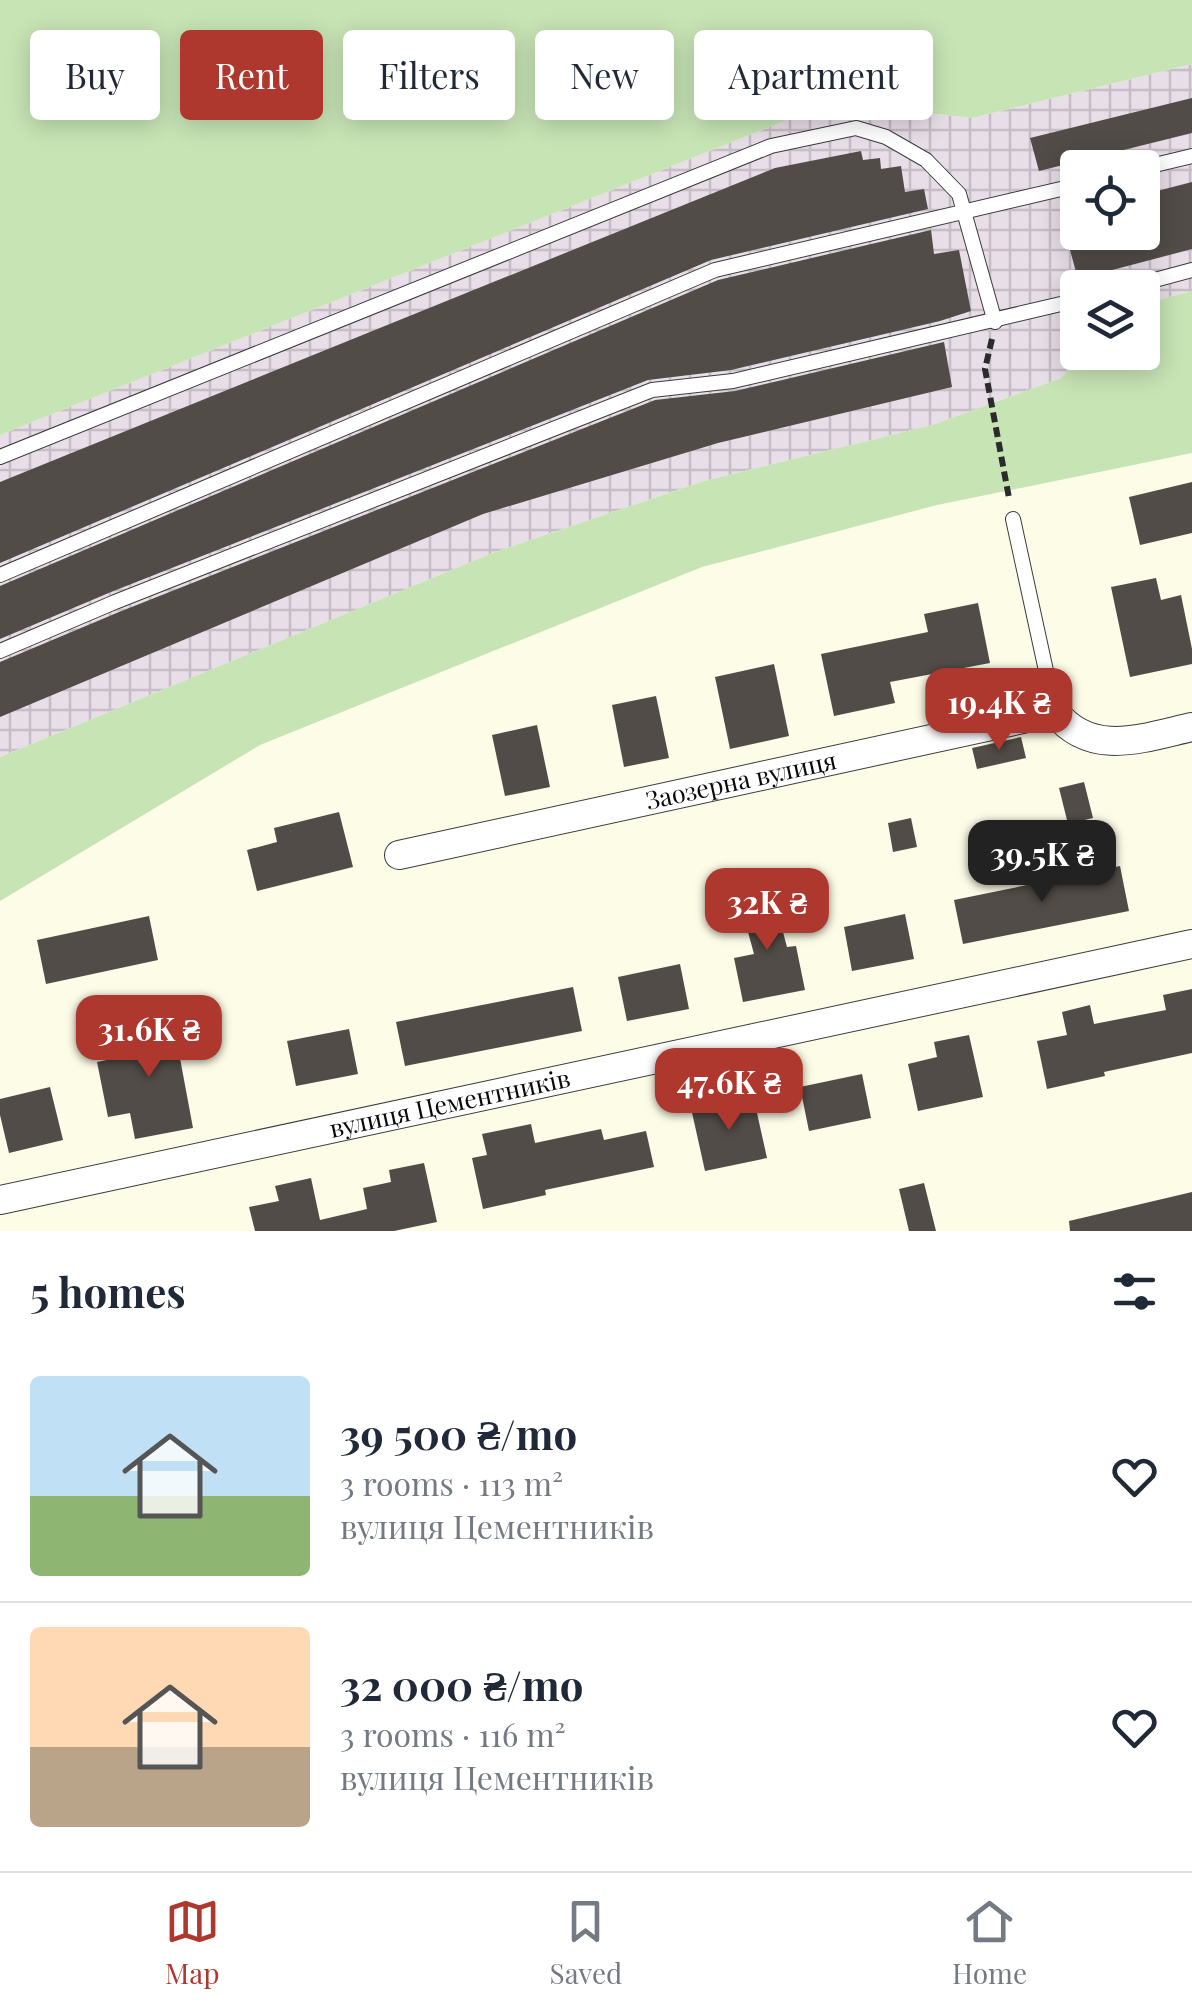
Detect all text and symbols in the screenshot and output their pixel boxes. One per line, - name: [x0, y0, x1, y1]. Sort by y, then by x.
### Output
- chip: Buy: [30, 30, 160, 120]
- chip: Rent: [180, 30, 323, 120]
- chip: Filters: [343, 30, 515, 120]
- chip: New: [535, 30, 674, 120]
- chip: Apartment: [694, 30, 933, 120]
- map controls: [1060, 150, 1160, 370]
- button: locate: [1060, 150, 1160, 250]
- button: layers: [1060, 270, 1160, 370]
- pin: 19.4K ₴: [907, 668, 1091, 753]
- text: 19.4K ₴: [947, 679, 1051, 722]
- street label: Заозерна вулиця: [642, 742, 839, 816]
- pin: 39.5K ₴: [950, 820, 1134, 905]
- text: 39.5K ₴: [990, 831, 1094, 874]
- pin: 32K ₴: [697, 868, 837, 953]
- text: 32K ₴: [727, 879, 807, 922]
- pin: 31.6K ₴: [57, 995, 241, 1080]
- text: 31.6K ₴: [98, 1006, 200, 1049]
- pin: 47.6K ₴: [637, 1048, 821, 1133]
- text: 47.6K ₴: [677, 1059, 781, 1102]
- street label: вулиця Цементників: [326, 1060, 573, 1144]
- text: 5 homes: [30, 1263, 186, 1319]
- icon: filters: [1107, 1264, 1162, 1319]
- text: 39 500 ₴/mo: [340, 1405, 577, 1461]
- icon: home: [110, 1416, 230, 1536]
- icon: heart: [1107, 1449, 1162, 1504]
- text: 3 rooms · 113 m²: [340, 1461, 563, 1504]
- text: вулиця Цементників: [340, 1504, 654, 1547]
- text: 32 000 ₴/mo: [340, 1656, 583, 1712]
- icon: home: [110, 1667, 230, 1787]
- icon: heart: [1107, 1700, 1162, 1755]
- text: 3 rooms · 116 m²: [340, 1712, 566, 1755]
- text: вулиця Цементників: [340, 1755, 654, 1798]
- tab: Map: [165, 1894, 220, 1991]
- tab: Saved: [550, 1894, 622, 1991]
- tab: Home: [952, 1894, 1027, 1991]

